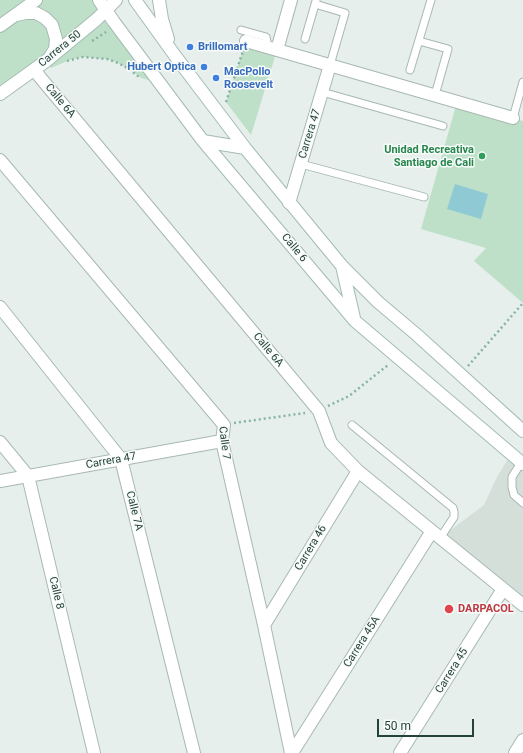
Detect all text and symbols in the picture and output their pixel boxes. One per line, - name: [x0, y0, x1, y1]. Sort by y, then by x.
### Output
- street label: Carrera 50: [36, 28, 84, 70]
- place label: Brillomart: [198, 40, 247, 54]
- marker: Brillomart: [185, 42, 195, 52]
- place label: Hubert Optica: [127, 60, 196, 74]
- marker: Hubert Optica: [199, 62, 209, 72]
- place label: MacPollo Roosevelt: [224, 65, 273, 91]
- marker: MacPollo Roosevelt: [211, 73, 221, 83]
- street label: Calle 6A: [42, 81, 78, 121]
- street label: Carrera 47: [296, 108, 324, 160]
- place label: Unidad Recreativa Santiago de Cali: [384, 143, 474, 169]
- marker: Unidad Recreativa Santiago de Cali: [477, 151, 487, 161]
- street label: Calle 6: [278, 231, 310, 265]
- street label: Calle 6A: [250, 330, 286, 370]
- street label: Calle 7: [215, 426, 233, 460]
- street label: Carrera 47: [85, 450, 137, 472]
- street label: Calle 7A: [123, 490, 145, 532]
- street label: Carrera 46: [292, 523, 330, 573]
- street label: Calle 8: [46, 575, 66, 611]
- place label: DARPACOL: [458, 602, 514, 616]
- marker: DARPACOL: [443, 603, 455, 615]
- street label: Carrera 45A: [341, 614, 383, 670]
- street label: Carrera 45: [433, 646, 471, 696]
- scale bar: [379, 711, 476, 737]
- text: 50 m: [384, 719, 411, 733]

